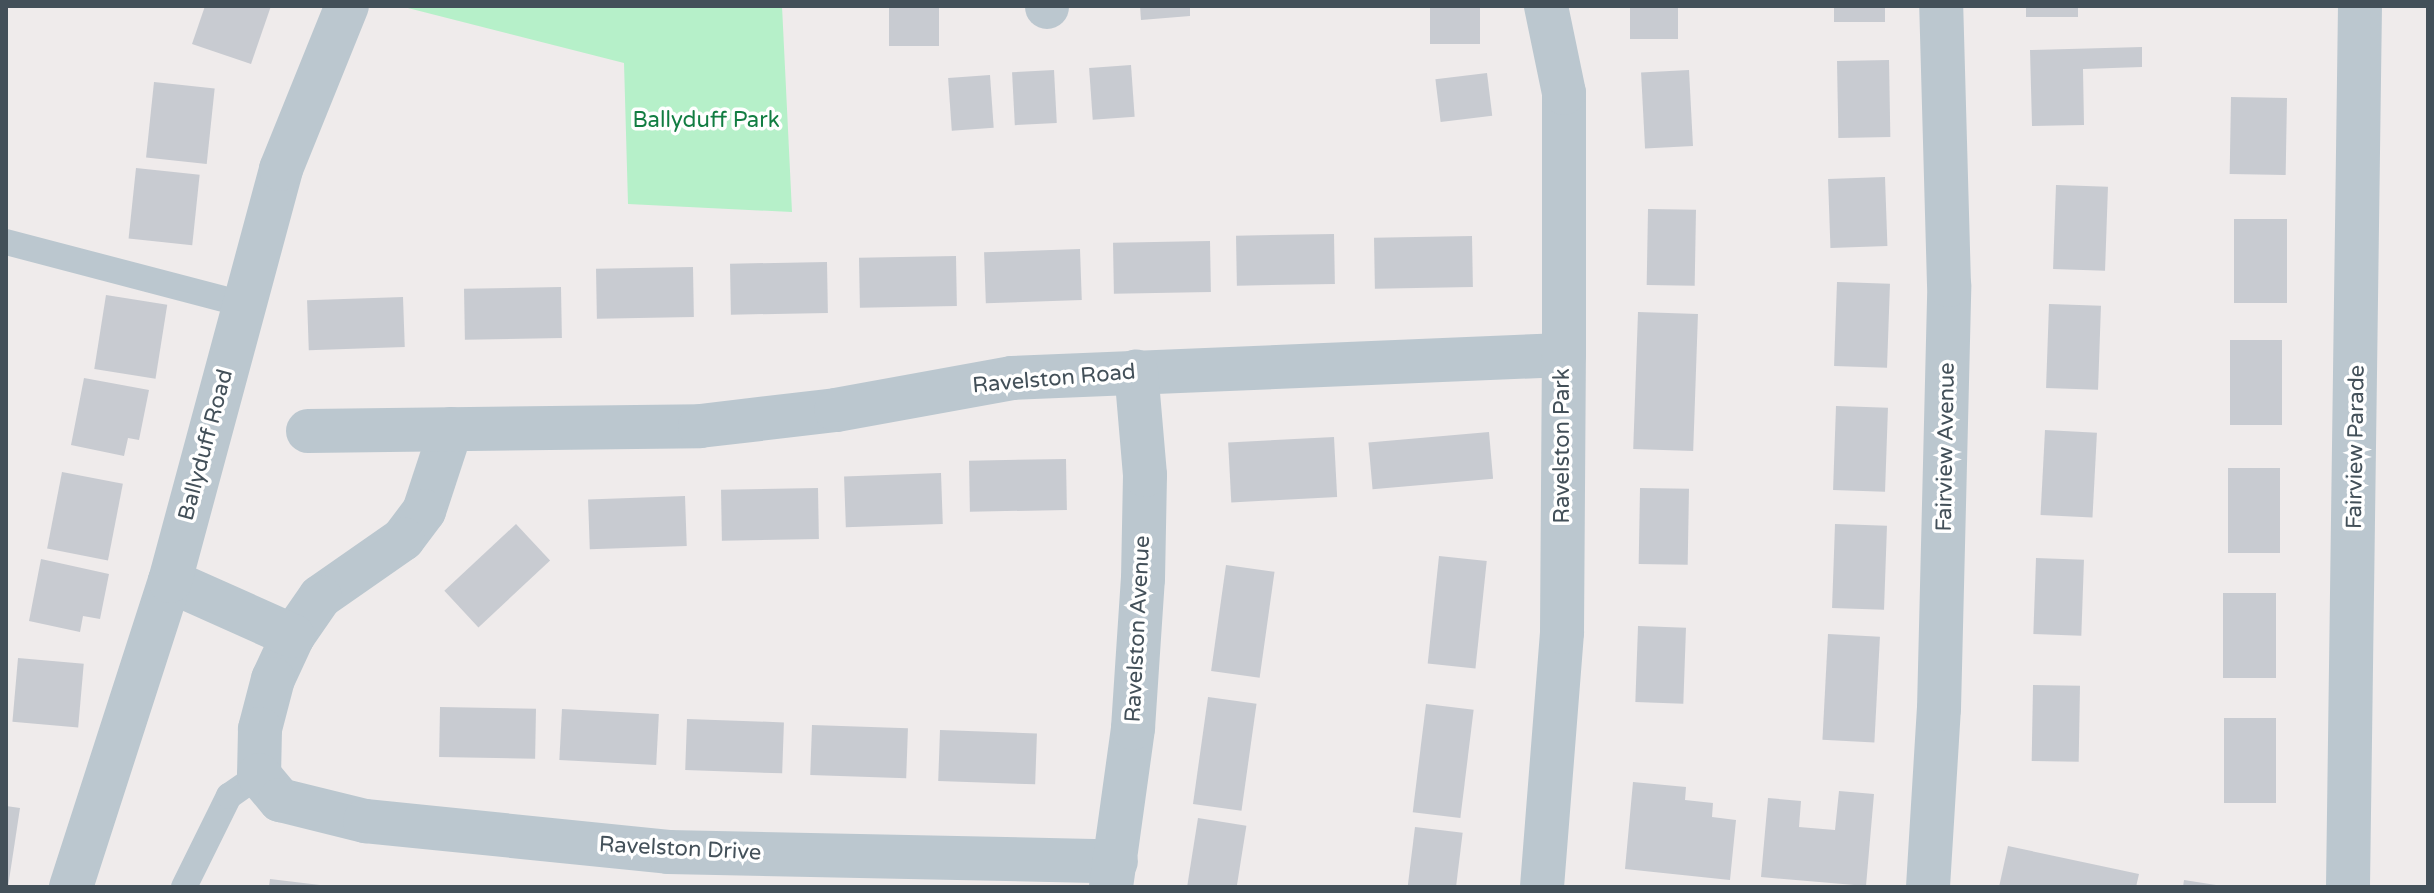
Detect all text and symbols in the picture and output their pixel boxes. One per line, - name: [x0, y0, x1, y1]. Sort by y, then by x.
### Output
- park label: Ballyduff Park: [632, 108, 780, 134]
- street label: Ravelston Road: [971, 359, 1137, 399]
- street label: Fairview Avenue: [1931, 362, 1961, 532]
- street label: Fairview Parade: [2341, 365, 2371, 529]
- street label: Ballyduff Road: [173, 366, 239, 524]
- street label: Ravelston Park: [1550, 368, 1576, 524]
- street label: Ravelston Avenue: [1120, 535, 1156, 723]
- street label: Ravelston Drive: [598, 832, 762, 866]

